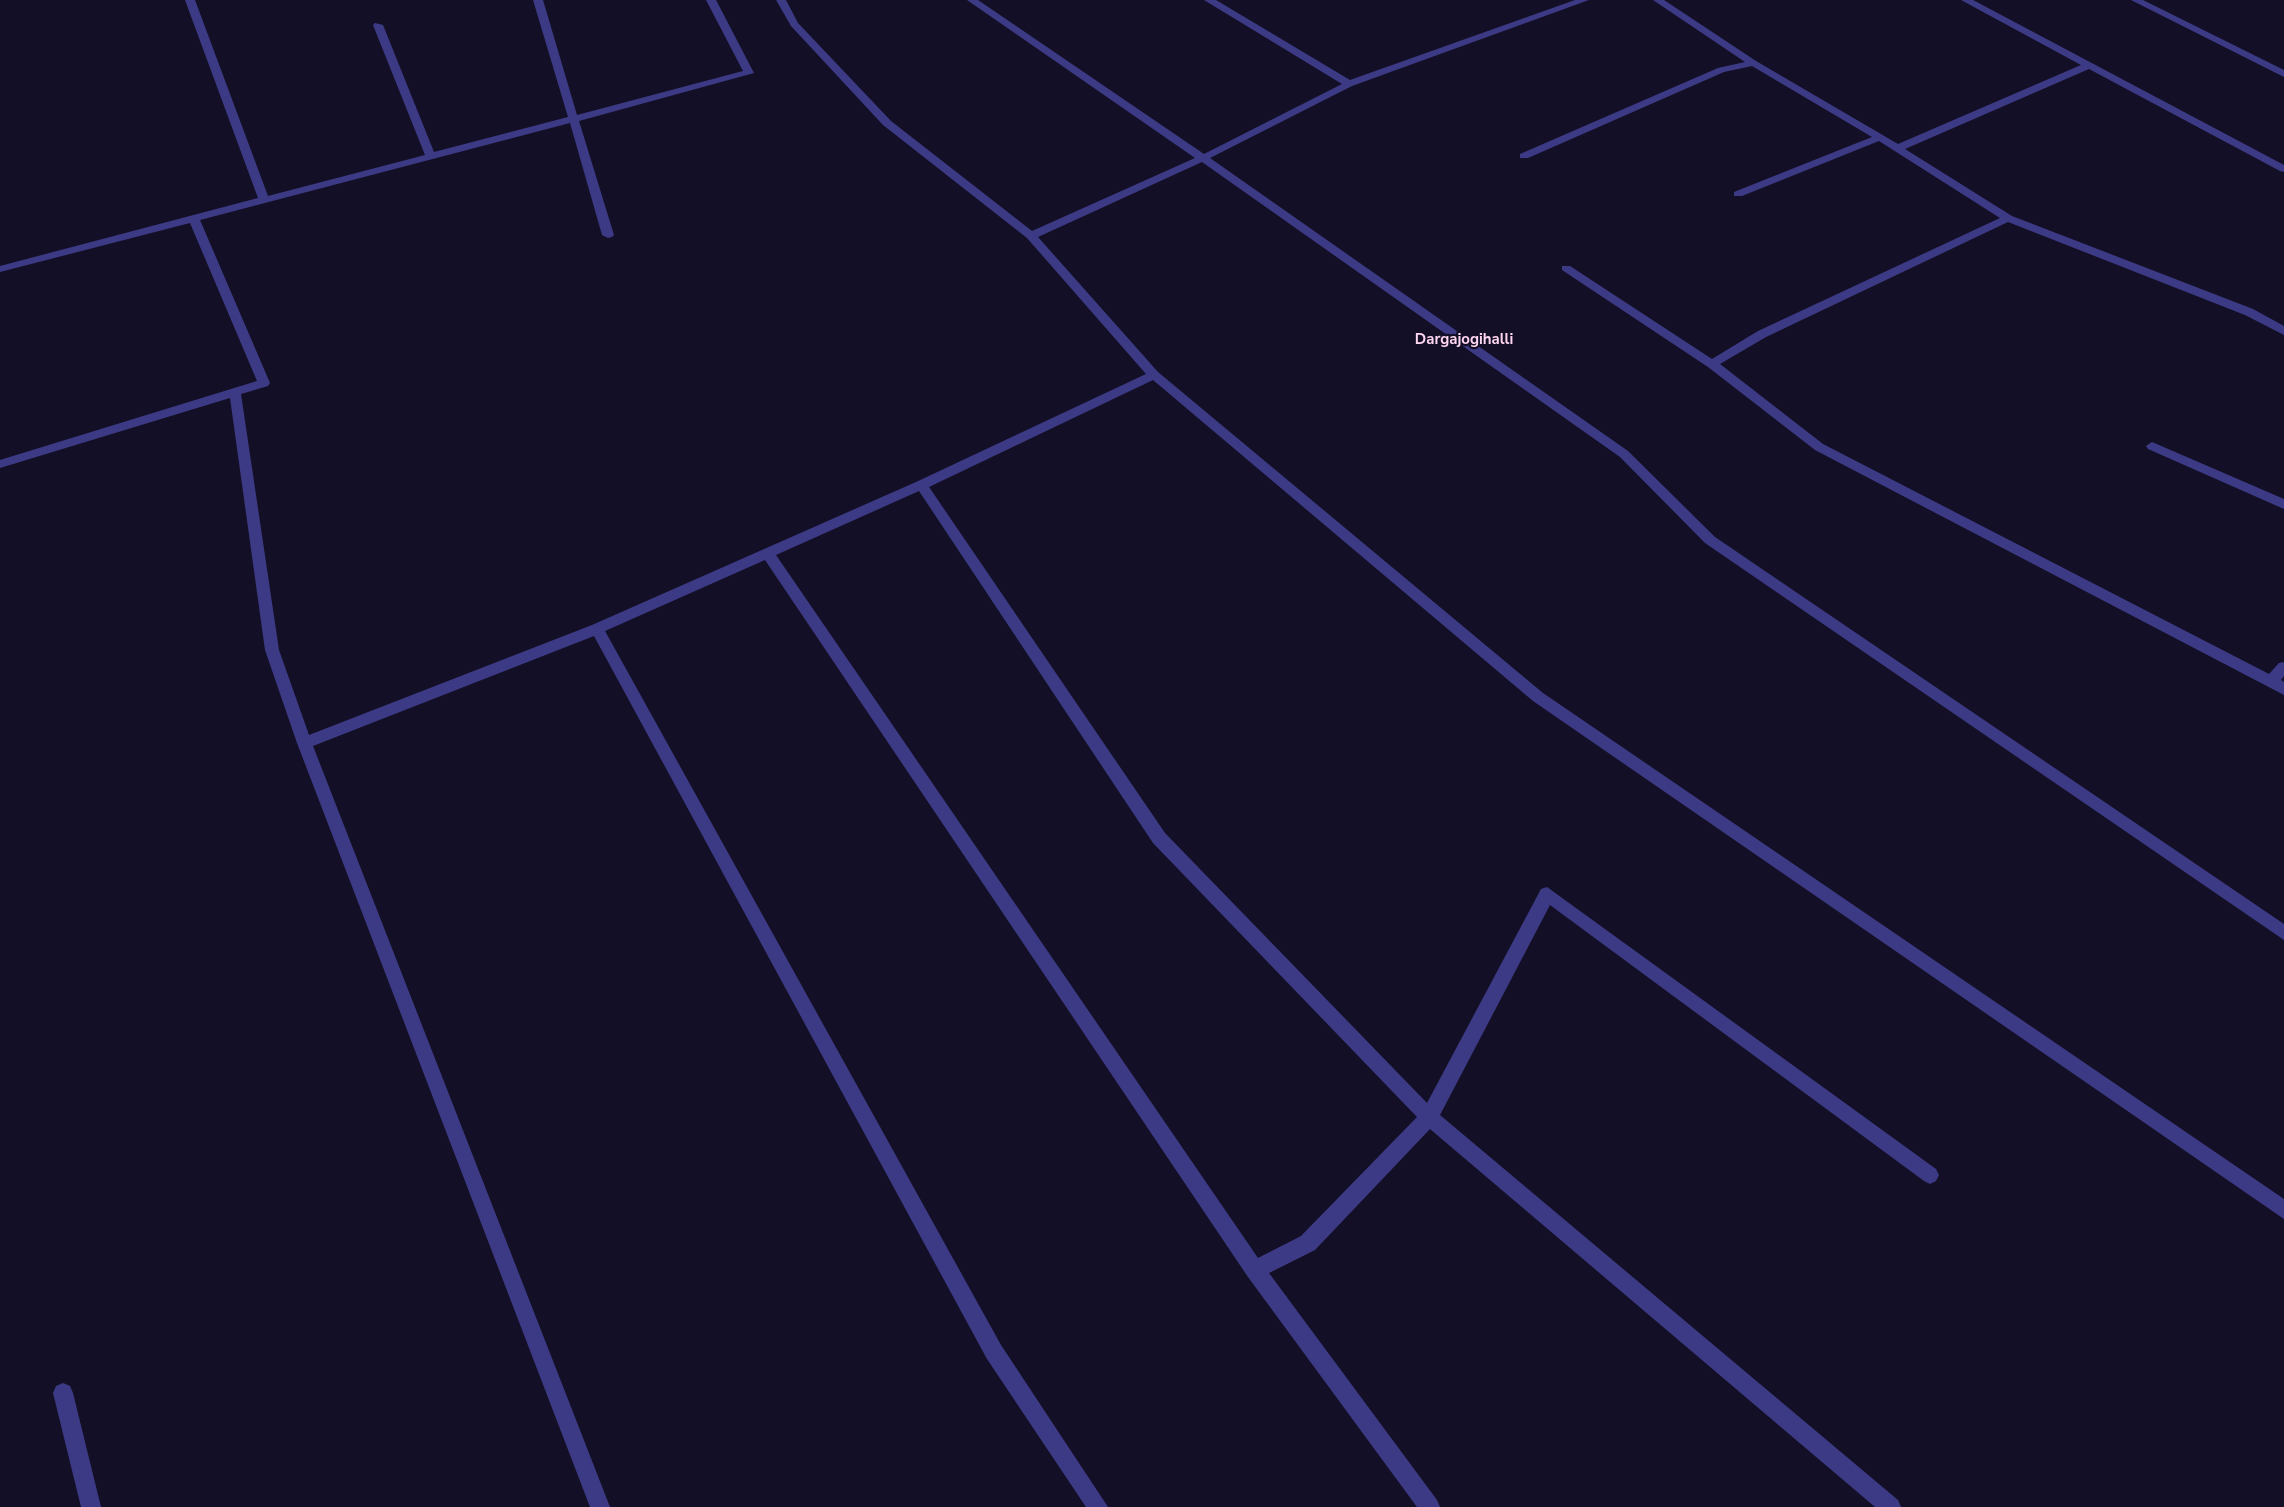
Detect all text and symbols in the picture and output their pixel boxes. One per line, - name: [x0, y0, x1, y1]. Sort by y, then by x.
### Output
- district label: Dargajogihalli: [1415, 331, 1513, 349]

